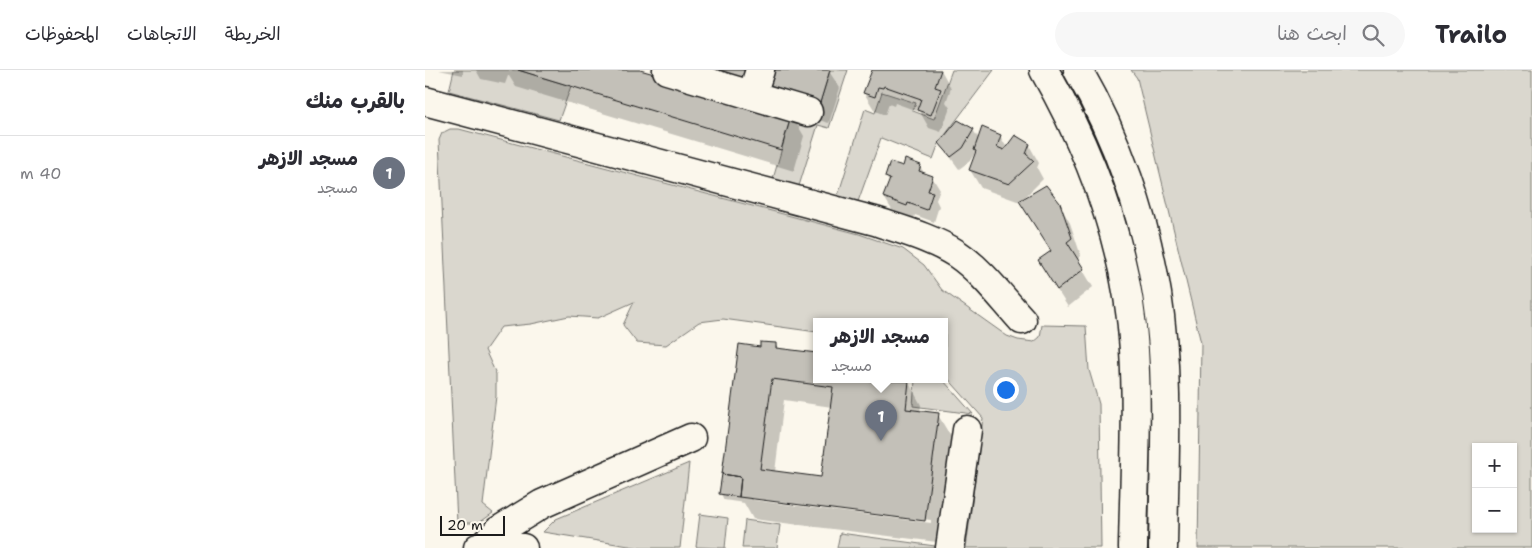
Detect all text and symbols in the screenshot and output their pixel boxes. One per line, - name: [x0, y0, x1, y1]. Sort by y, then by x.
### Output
- search box: [1055, 12, 1405, 57]
- text: Trailo: [1435, 19, 1507, 51]
- text: ابحث هنا: [1277, 21, 1347, 46]
- icon: search: [1359, 21, 1387, 49]
- text: المحفوظات: [25, 22, 99, 46]
- text: الاتجاهات: [127, 22, 197, 46]
- text: الخريطة: [225, 22, 281, 46]
- text: بالقرب منك: [306, 87, 405, 115]
- text: مسجد الازهر: [259, 146, 358, 171]
- text: 40 m: [20, 163, 62, 184]
- text: 1: [385, 163, 393, 184]
- text: مسجد: [317, 177, 358, 198]
- popup: [813, 318, 948, 383]
- text: مسجد الازهر: [831, 324, 930, 349]
- text: مسجد: [831, 355, 872, 376]
- your location: [993, 377, 1019, 403]
- pin: 1: [865, 400, 897, 441]
- map controls: [1472, 443, 1517, 533]
- button: +: [1472, 443, 1517, 488]
- button: −: [1472, 488, 1517, 533]
- scale bar: [440, 513, 505, 536]
- text: 20 m: [447, 516, 483, 534]

